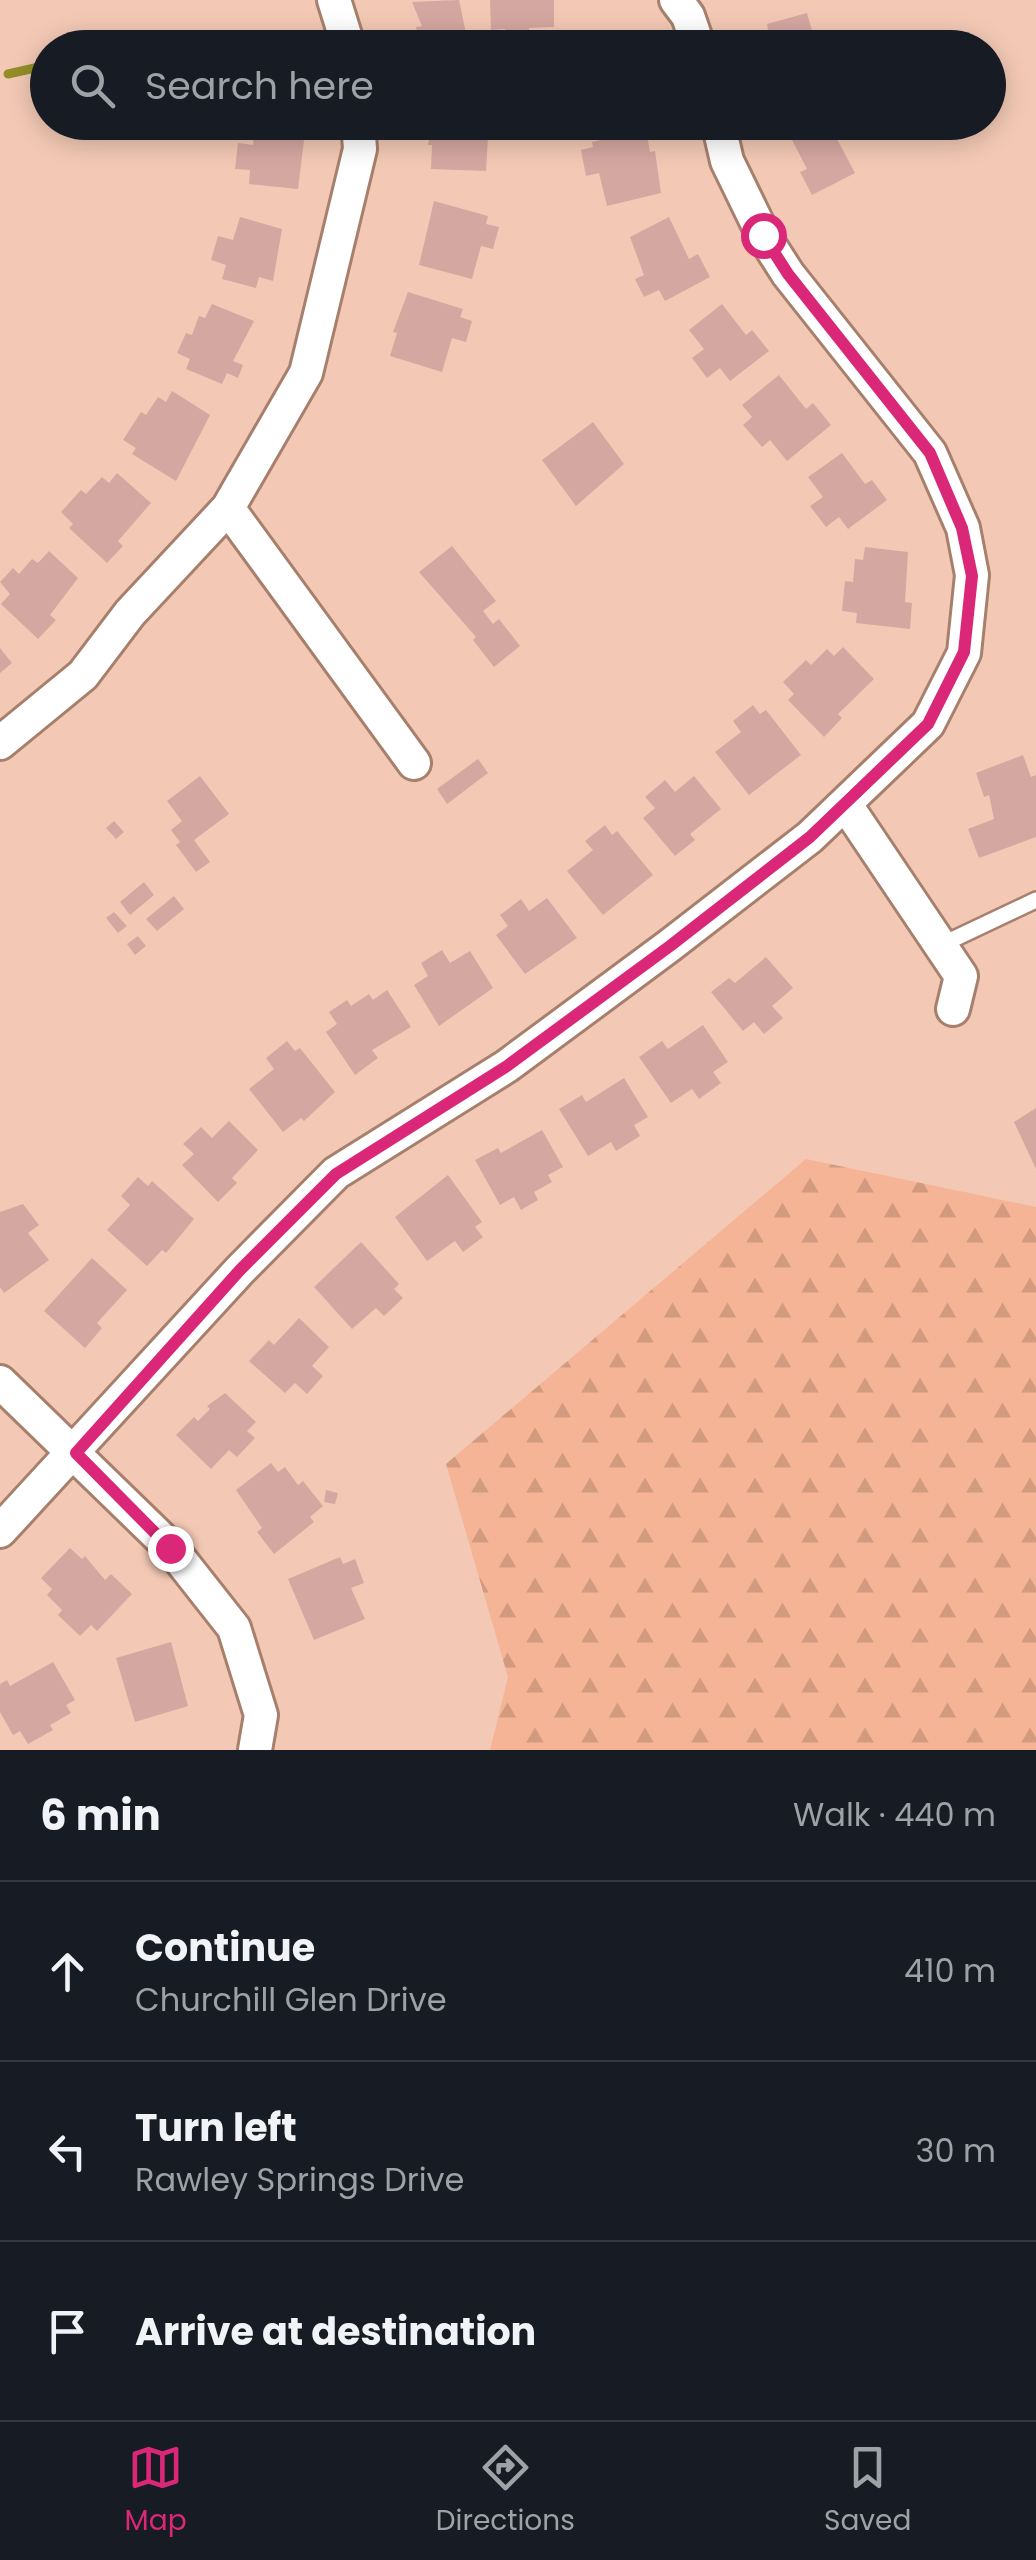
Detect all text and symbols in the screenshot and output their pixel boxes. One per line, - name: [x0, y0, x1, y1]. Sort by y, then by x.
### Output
- search box: [30, 30, 1006, 140]
- icon: search: [65, 58, 120, 113]
- text: Search here: [145, 59, 374, 112]
- route start: [741, 213, 787, 259]
- route end: [148, 1526, 194, 1572]
- text: 6 min: [40, 1786, 161, 1845]
- text: Walk · 440 m: [793, 1792, 996, 1837]
- text: Continue: [135, 1921, 315, 1974]
- icon: ahead: [40, 1944, 95, 1999]
- text: 410 m: [904, 1948, 996, 1993]
- text: Churchill Glen Drive: [135, 1977, 447, 2022]
- text: Turn left: [135, 2101, 297, 2154]
- icon: left: [40, 2124, 95, 2179]
- text: 30 m: [916, 2128, 996, 2173]
- text: Rawley Springs Drive: [135, 2157, 464, 2202]
- icon: arrive: [40, 2304, 95, 2359]
- text: Arrive at destination: [135, 2305, 536, 2358]
- tab: Map: [125, 2440, 187, 2542]
- tab: Directions: [436, 2440, 575, 2542]
- tab: Saved: [824, 2440, 911, 2542]

